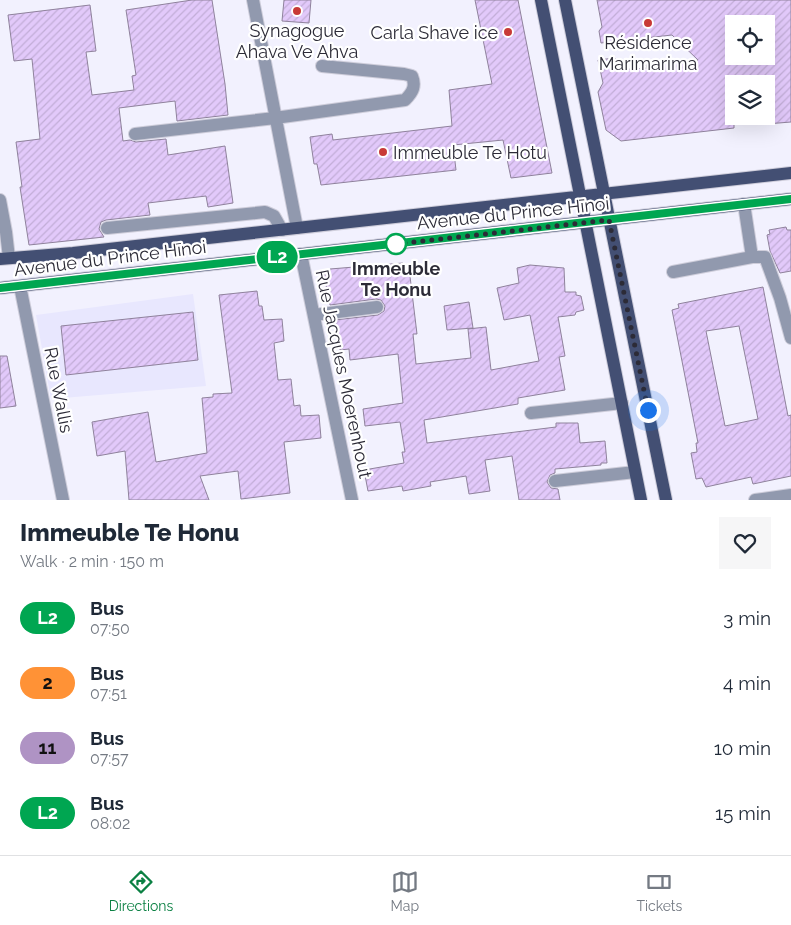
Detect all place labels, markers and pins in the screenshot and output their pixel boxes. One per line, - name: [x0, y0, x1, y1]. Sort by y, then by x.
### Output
- marker: Synagogue Ahava Ve Ahva: [291, 5, 303, 17]
- marker: Résidence Marimarima: [642, 17, 654, 29]
- place label: Synagogue Ahava Ve Ahva: [236, 20, 358, 62]
- place label: Carla Shave ice: [371, 22, 498, 43]
- marker: Carla Shave ice: [502, 26, 514, 38]
- place label: Résidence Marimarima: [599, 32, 697, 74]
- place label: Immeuble Te Hotu: [393, 142, 547, 163]
- marker: Immeuble Te Hotu: [377, 146, 389, 158]
- marker: Immeuble Te Honu: [385, 233, 407, 255]
- place label: Immeuble Te Honu: [352, 258, 440, 300]

